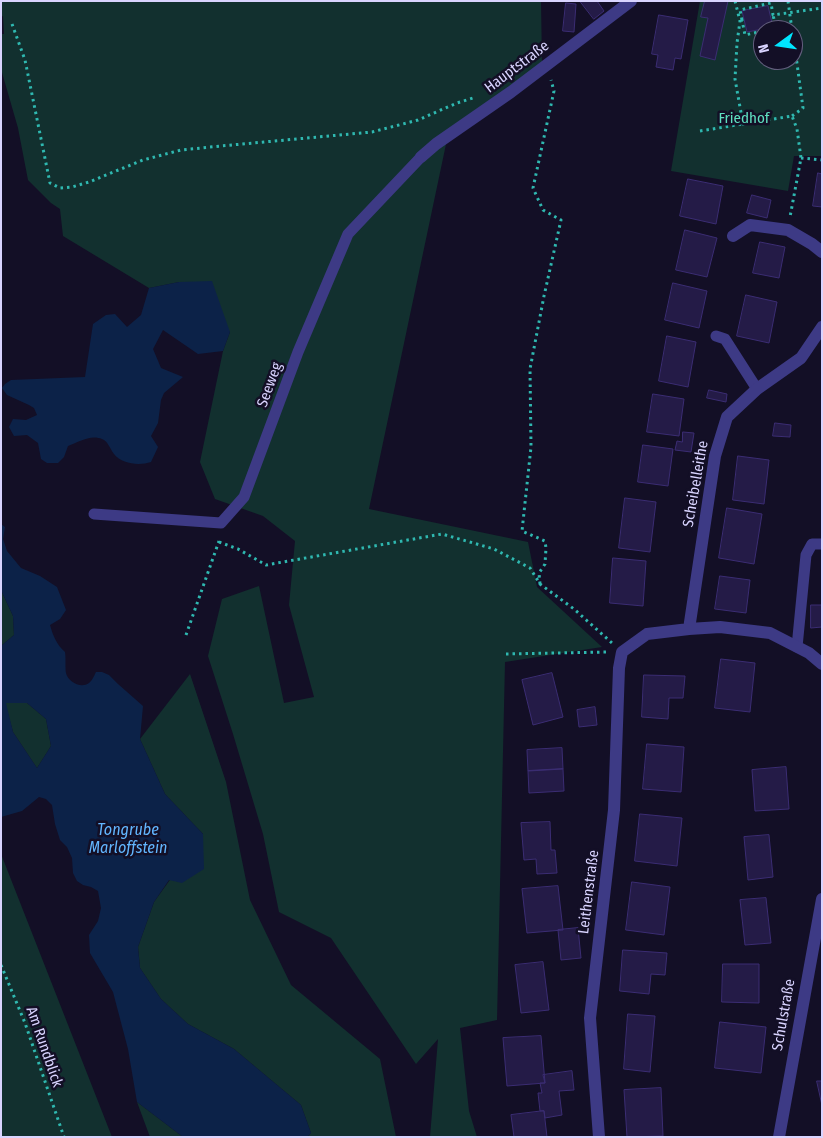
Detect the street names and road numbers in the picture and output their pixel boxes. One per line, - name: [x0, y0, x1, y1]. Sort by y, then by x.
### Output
- street label: Hauptstraße: [481, 37, 553, 97]
- street label: Seeweg: [254, 360, 286, 410]
- street label: Scheibelleithe: [680, 439, 712, 529]
- street label: Leithenstraße: [575, 849, 603, 935]
- street label: Schulstraße: [769, 978, 799, 1052]
- street label: Am Rundblick: [22, 1004, 66, 1090]

